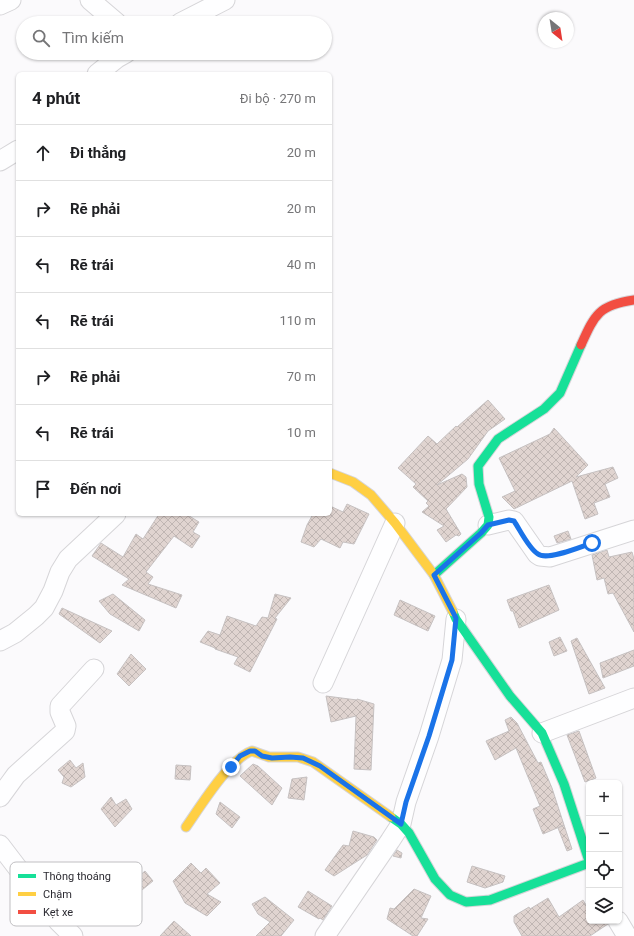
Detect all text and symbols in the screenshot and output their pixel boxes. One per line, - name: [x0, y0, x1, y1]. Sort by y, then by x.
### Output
- north arrow: [538, 12, 574, 48]
- search box: [16, 16, 332, 60]
- icon: search: [30, 27, 52, 49]
- text: Tìm kiếm: [62, 29, 124, 47]
- text: 4 phút: [32, 88, 80, 108]
- text: Đi bộ · 270 m: [240, 91, 316, 106]
- icon: ahead: [32, 142, 54, 164]
- text: Đi thẳng: [70, 144, 126, 162]
- text: 20 m: [287, 145, 316, 160]
- icon: right: [32, 198, 54, 220]
- text: Rẽ phải: [70, 200, 120, 218]
- text: 20 m: [287, 201, 316, 216]
- icon: left: [32, 254, 54, 276]
- text: Rẽ trái: [70, 256, 114, 274]
- text: 40 m: [287, 257, 316, 272]
- icon: left: [32, 310, 54, 332]
- text: Rẽ trái: [70, 312, 114, 330]
- text: 110 m: [279, 313, 316, 328]
- icon: right: [32, 366, 54, 388]
- text: Rẽ phải: [70, 368, 120, 386]
- text: 70 m: [287, 369, 316, 384]
- icon: left: [32, 422, 54, 444]
- text: Rẽ trái: [70, 424, 114, 442]
- text: 10 m: [287, 425, 316, 440]
- icon: arrive: [32, 478, 54, 500]
- text: Đến nơi: [70, 480, 121, 498]
- route start: [583, 534, 601, 552]
- route end: [222, 758, 240, 776]
- map controls: [586, 780, 622, 924]
- button: +: [586, 780, 622, 816]
- button: −: [586, 816, 622, 852]
- button: locate: [586, 852, 622, 888]
- legend: [10, 862, 142, 926]
- text: Thông thoáng: [43, 870, 111, 883]
- text: Chậm: [43, 888, 72, 901]
- button: layers: [586, 888, 622, 924]
- text: Kẹt xe: [43, 906, 73, 919]

